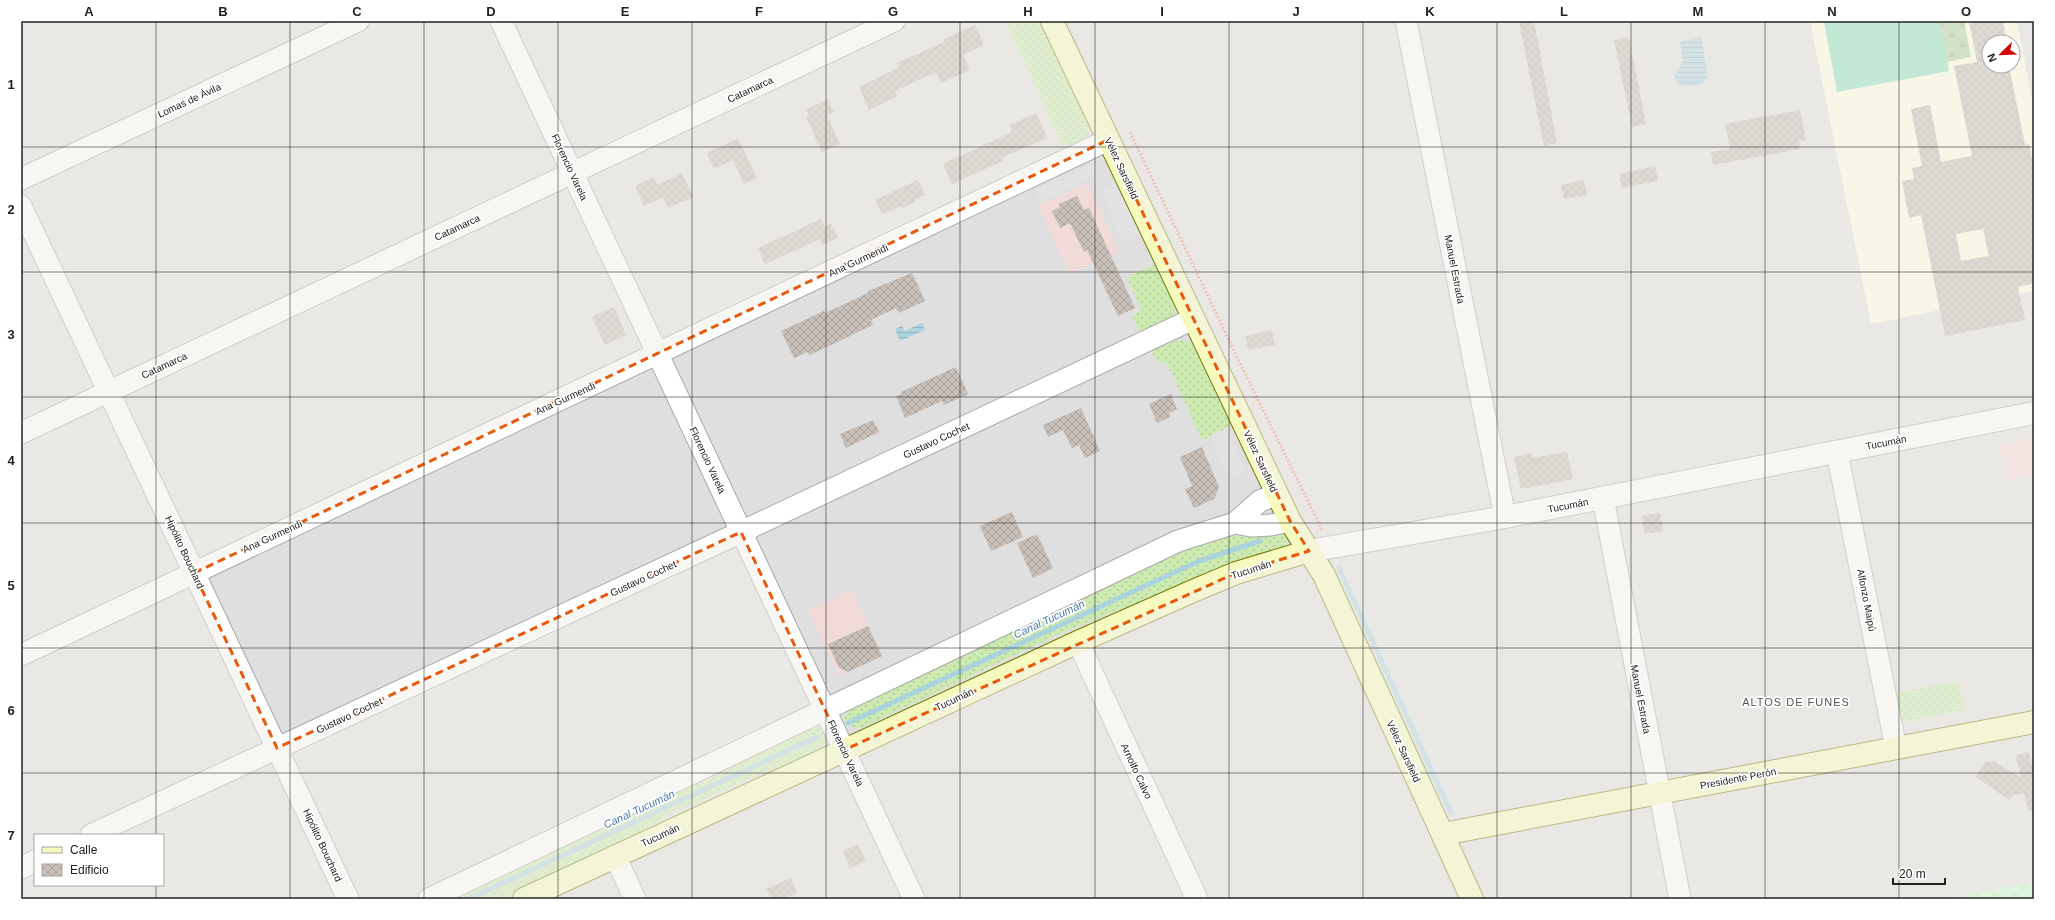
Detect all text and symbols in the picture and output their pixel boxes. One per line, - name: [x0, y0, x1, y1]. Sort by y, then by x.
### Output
- text: A: [84, 4, 94, 19]
- text: B: [218, 4, 228, 19]
- text: C: [352, 4, 362, 19]
- text: D: [486, 4, 496, 19]
- text: E: [621, 4, 630, 19]
- text: F: [755, 4, 763, 19]
- text: G: [888, 4, 898, 19]
- text: H: [1023, 4, 1033, 19]
- text: I: [1160, 4, 1164, 19]
- text: J: [1292, 4, 1300, 19]
- text: K: [1425, 4, 1435, 19]
- text: L: [1560, 4, 1568, 19]
- text: M: [1693, 4, 1703, 19]
- text: N: [1827, 4, 1837, 19]
- text: O: [1961, 4, 1971, 19]
- north arrow: [1981, 34, 2021, 74]
- text: N: [1985, 52, 1999, 64]
- street label: Catamarca: [726, 74, 775, 105]
- text: 1: [7, 77, 15, 92]
- street label: Lomas de Ávila: [155, 80, 223, 120]
- street label: Florencio Varela: [549, 132, 590, 203]
- street label: Vélez Sarsfield: [1102, 136, 1141, 201]
- text: 2: [7, 202, 15, 217]
- street label: Catamarca: [433, 212, 482, 243]
- street label: Manuel Estrada: [1442, 234, 1467, 305]
- street label: Ana Gurmendi: [827, 242, 890, 279]
- text: 3: [7, 327, 15, 342]
- street label: Catamarca: [140, 350, 189, 381]
- street label: Ana Gurmendi: [534, 380, 597, 417]
- street label: Gustavo Cochet: [901, 420, 971, 461]
- street label: Florencio Varela: [687, 425, 728, 496]
- street label: Vélez Sarsfield: [1241, 429, 1280, 494]
- street label: Tucumán: [1865, 433, 1907, 452]
- text: 4: [7, 453, 15, 468]
- street label: Tucumán: [1547, 496, 1589, 515]
- street label: Hipólito Bouchard: [163, 514, 206, 590]
- street label: Ana Gurmendi: [241, 518, 304, 555]
- street label: Gustavo Cochet: [608, 558, 678, 599]
- street label: Tucumán: [1230, 558, 1273, 581]
- street label: Alfonzo Maipú: [1855, 568, 1878, 632]
- text: 5: [7, 578, 15, 593]
- water label: Canal Tucumán: [1012, 597, 1086, 641]
- street label: Manuel Estrada: [1628, 664, 1653, 735]
- street label: Tucumán: [933, 686, 975, 713]
- street label: Gustavo Cochet: [314, 695, 384, 736]
- district label: ALTOS DE FUNES: [1742, 696, 1850, 708]
- text: 6: [7, 703, 15, 718]
- street label: Florencio Varela: [825, 718, 866, 789]
- street label: Vélez Sarsfield: [1384, 719, 1423, 784]
- street label: Arnolfo Calvo: [1119, 742, 1154, 801]
- street label: Presidente Perón: [1699, 766, 1777, 791]
- water label: Canal Tucumán: [602, 787, 676, 831]
- street label: Hipólito Bouchard: [301, 807, 344, 883]
- street label: Tucumán: [639, 822, 681, 849]
- text: 7: [7, 828, 15, 843]
- legend: [34, 834, 164, 886]
- text: Calle: [70, 843, 98, 857]
- scale bar: [1893, 860, 1945, 886]
- text: Edificio: [70, 863, 109, 877]
- text: 20 m: [1899, 867, 1926, 881]

